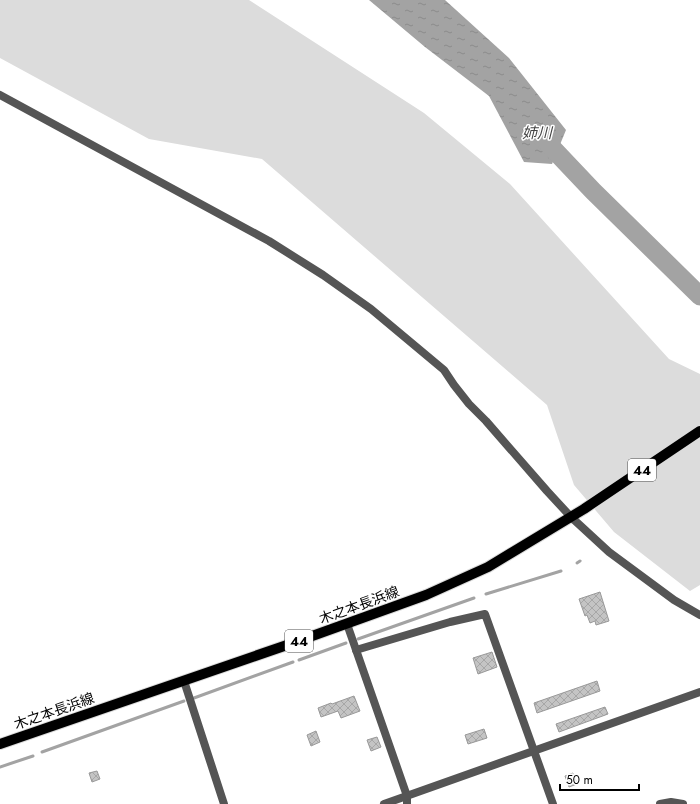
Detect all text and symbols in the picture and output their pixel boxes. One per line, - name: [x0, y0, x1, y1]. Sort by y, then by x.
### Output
- water label: 姉川: [522, 122, 554, 144]
- road number: 44: [628, 459, 656, 481]
- street label: 木之本長浜線: [316, 581, 402, 629]
- road number: 44: [285, 630, 313, 652]
- street label: 木之本長浜線: [11, 688, 97, 734]
- scale bar: [560, 766, 639, 792]
- text: 50 m: [566, 771, 593, 789]

